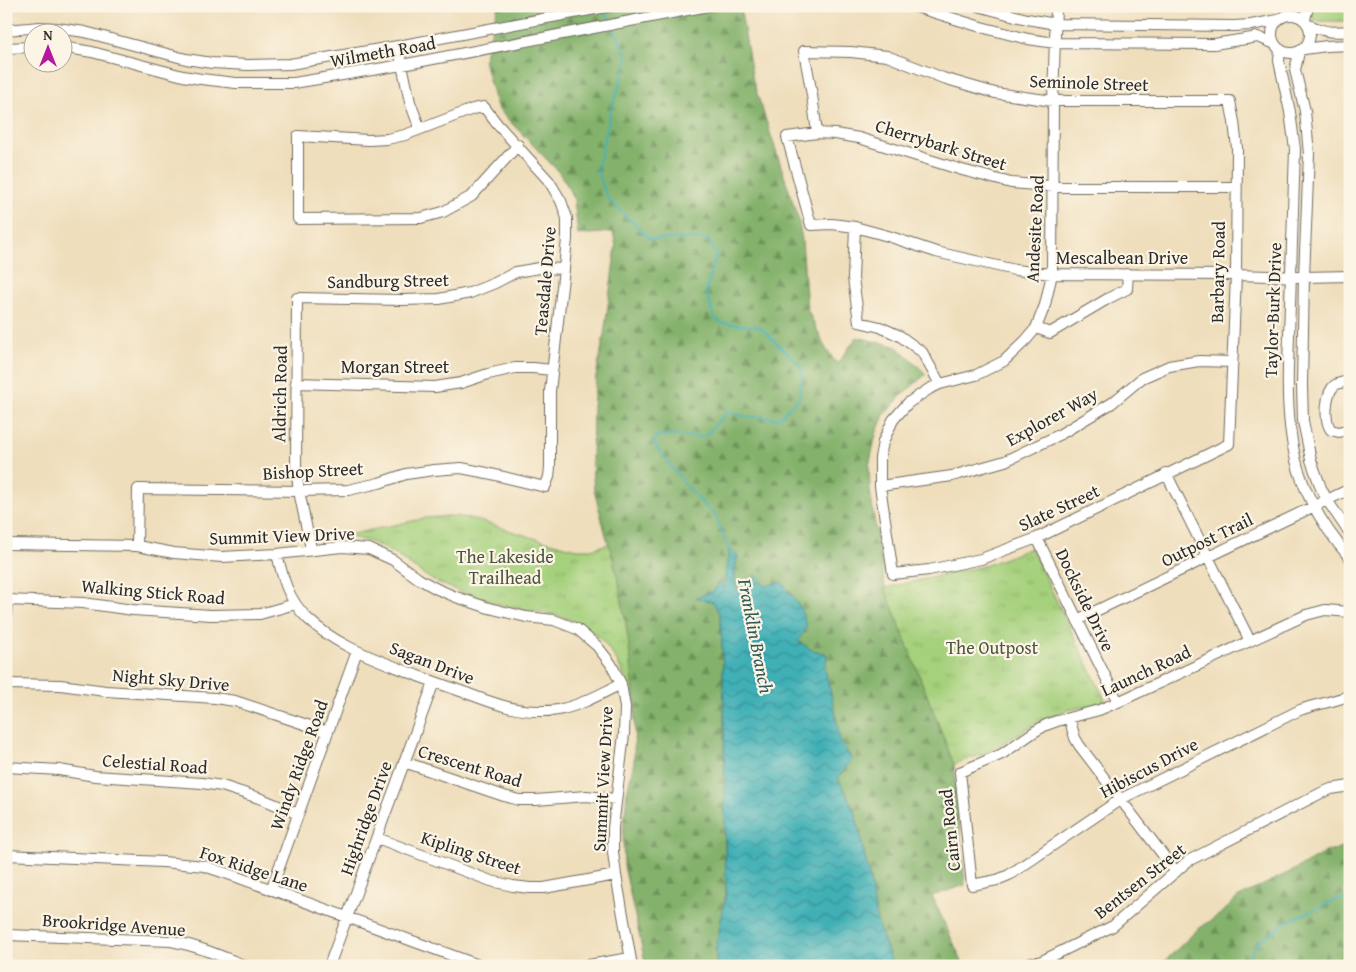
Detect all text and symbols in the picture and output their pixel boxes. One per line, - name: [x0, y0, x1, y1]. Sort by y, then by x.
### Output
- north arrow: [22, 22, 72, 72]
- text: N: [43, 25, 53, 45]
- street label: Wilmeth Road: [328, 29, 438, 74]
- street label: Seminole Street: [1029, 67, 1150, 98]
- street label: Cherrybark Street: [872, 112, 1011, 178]
- street label: Andesite Road: [1018, 174, 1051, 283]
- street label: Barbary Road: [1203, 220, 1232, 323]
- street label: Teasdale Drive: [526, 225, 563, 337]
- street label: Taylor-Burk Drive: [1257, 242, 1288, 378]
- street label: Mescalbean Drive: [1056, 244, 1188, 271]
- street label: Sandburg Street: [327, 266, 450, 295]
- street label: Aldrich Road: [265, 345, 294, 443]
- street label: Morgan Street: [341, 353, 450, 380]
- street label: Explorer Way: [1001, 380, 1103, 453]
- street label: Bishop Street: [262, 454, 365, 487]
- street label: Slate Street: [1014, 477, 1104, 538]
- street label: Outpost Trail: [1156, 506, 1257, 573]
- street label: Summit View Drive: [209, 519, 355, 552]
- park label: The Lakeside Trailhead: [456, 543, 554, 591]
- street label: Dockside Drive: [1049, 544, 1122, 656]
- street label: Walking Stick Road: [80, 572, 226, 611]
- water label: Franklin Branch: [731, 575, 781, 696]
- street label: Sagan Drive: [386, 634, 479, 691]
- park label: The Outpost: [946, 634, 1039, 661]
- street label: Launch Road: [1096, 638, 1196, 703]
- street label: Night Sky Drive: [111, 661, 231, 698]
- street label: Windy Ridge Road: [262, 695, 335, 834]
- street label: Summit View Drive: [585, 705, 620, 852]
- street label: Hibiscus Drive: [1095, 730, 1203, 805]
- street label: Crescent Road: [415, 737, 526, 794]
- street label: Celestial Road: [101, 746, 209, 781]
- street label: Highridge Drive: [332, 757, 399, 879]
- street label: Cairn Road: [932, 787, 967, 872]
- street label: Kipling Street: [417, 824, 525, 882]
- street label: Bentsen Street: [1088, 836, 1192, 925]
- street label: Fox Ridge Lane: [197, 838, 312, 899]
- street label: Brookridge Avenue: [41, 906, 187, 943]

